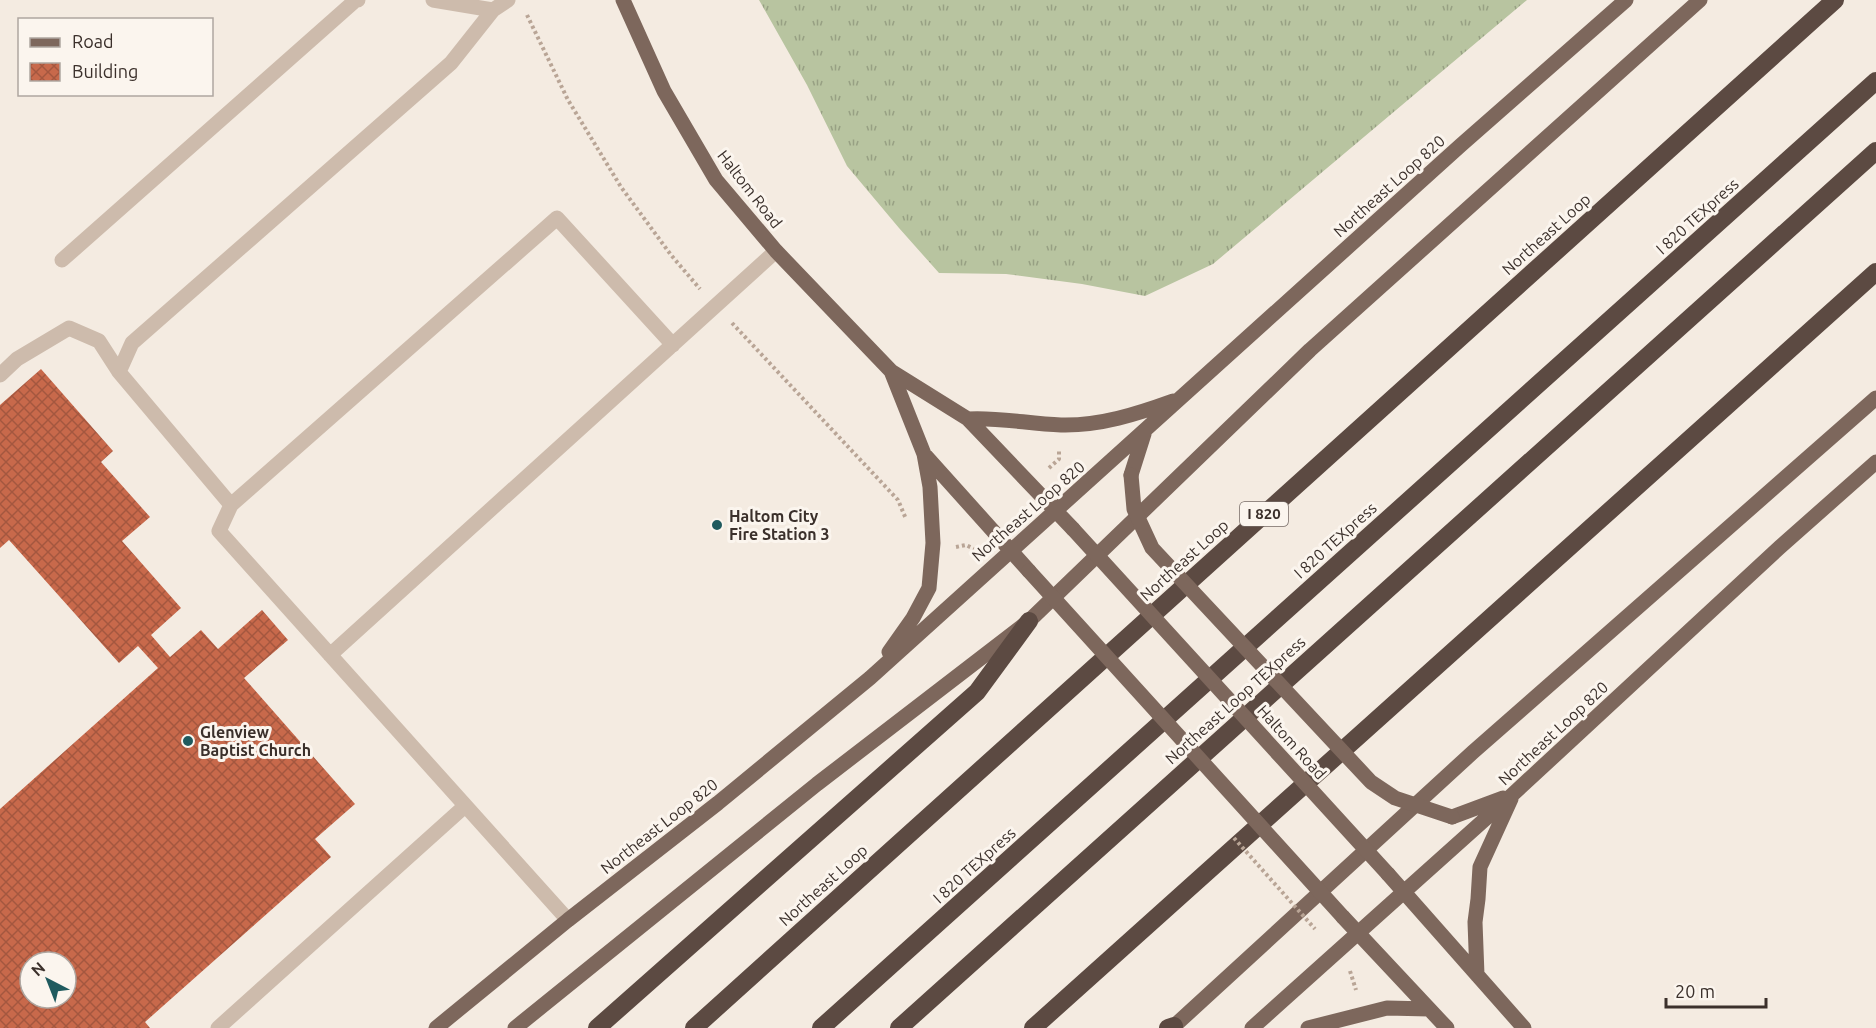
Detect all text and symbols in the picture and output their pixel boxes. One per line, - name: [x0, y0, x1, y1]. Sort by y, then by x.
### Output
- legend: [18, 18, 213, 96]
- text: Road: [72, 31, 114, 51]
- text: Building: [72, 61, 138, 81]
- street label: Northeast Loop 820: [1330, 131, 1448, 241]
- street label: Haltom Road: [714, 147, 786, 231]
- street label: I 820 TEXpress: [1652, 174, 1742, 258]
- street label: Northeast Loop: [1498, 190, 1594, 278]
- street label: Northeast Loop 820: [968, 457, 1088, 565]
- street label: I 820 TEXpress: [1290, 498, 1380, 582]
- road number: I 820: [1240, 502, 1288, 526]
- place label: Haltom City Fire Station 3: [729, 507, 829, 543]
- street label: Northeast Loop: [1136, 516, 1232, 604]
- marker: Haltom City Fire Station 3: [710, 518, 724, 532]
- street label: Northeast Loop TEXpress: [1161, 632, 1309, 768]
- street label: Northeast Loop 820: [1495, 678, 1611, 788]
- street label: Haltom Road: [1254, 701, 1330, 783]
- place label: Glenview Baptist Church: [200, 723, 311, 759]
- marker: Glenview Baptist Church: [181, 734, 195, 748]
- street label: Northeast Loop 820: [597, 775, 721, 877]
- street label: I 820 TEXpress: [929, 823, 1019, 907]
- street label: Northeast Loop: [775, 841, 871, 929]
- north arrow: [18, 950, 78, 1010]
- text: N: [28, 958, 48, 980]
- scale bar: [1666, 971, 1766, 1009]
- text: 20 m: [1675, 981, 1715, 1001]

